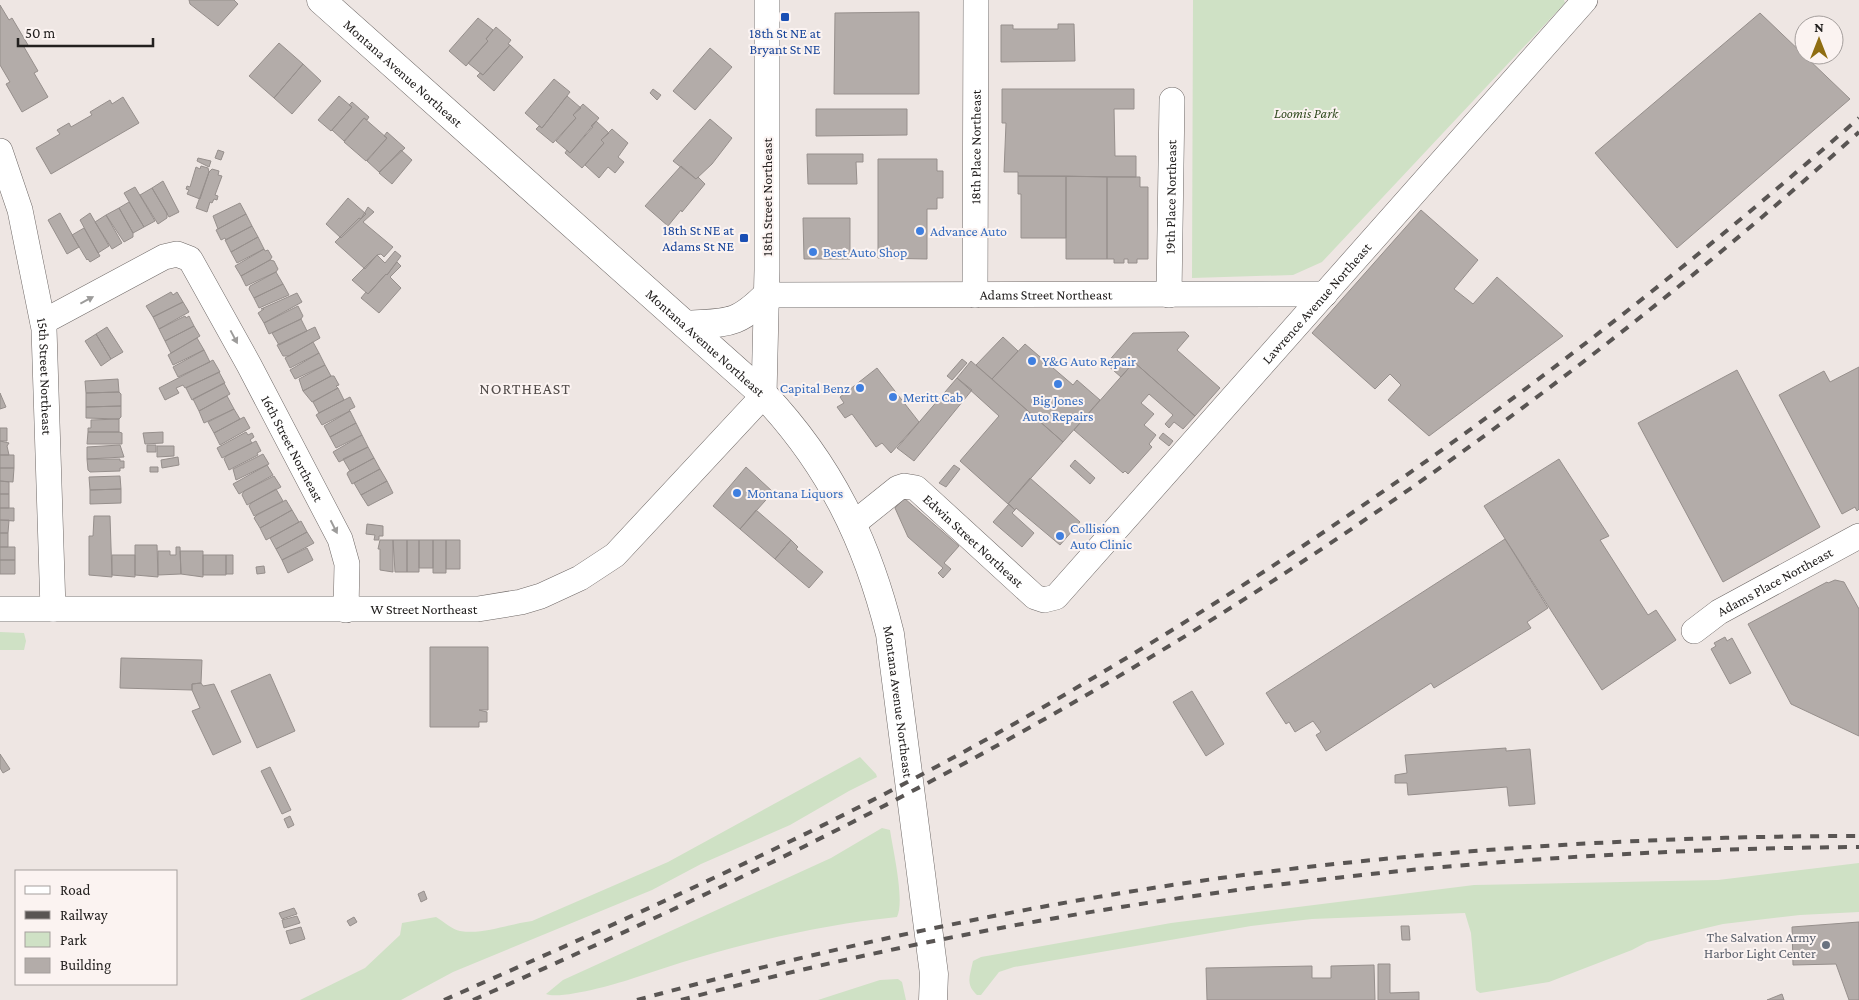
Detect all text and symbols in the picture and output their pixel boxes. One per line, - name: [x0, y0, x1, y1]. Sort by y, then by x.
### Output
- marker: 18th St NE at Bryant St NE: [779, 11, 791, 23]
- scale bar: [18, 15, 152, 47]
- north arrow: [1794, 15, 1844, 65]
- street label: Montana Avenue Northeast: [340, 16, 466, 131]
- text: N: [1814, 19, 1824, 35]
- text: 50 m: [25, 25, 55, 41]
- place label: 18th St NE at Bryant St NE: [749, 25, 821, 57]
- street label: 18th Place Northeast: [967, 89, 984, 204]
- park label: Loomis Park: [1274, 105, 1339, 121]
- street label: 18th Street Northeast: [759, 138, 775, 256]
- street label: 19th Place Northeast: [1162, 139, 1179, 254]
- place label: 18th St NE at Adams St NE: [662, 222, 734, 254]
- place label: Advance Auto: [930, 223, 1007, 239]
- marker: Advance Auto: [914, 225, 926, 237]
- marker: 18th St NE at Adams St NE: [738, 232, 750, 244]
- street label: Lawrence Avenue Northeast: [1258, 239, 1375, 367]
- place label: Best Auto Shop: [823, 244, 907, 260]
- marker: Best Auto Shop: [807, 246, 819, 258]
- street label: Montana Avenue Northeast: [643, 286, 768, 400]
- street label: Adams Street Northeast: [980, 286, 1113, 303]
- one-way arrow: [79, 296, 94, 304]
- street label: 15th Street Northeast: [34, 316, 55, 436]
- one-way arrow: [230, 330, 238, 344]
- place label: Y&G Auto Repair: [1042, 353, 1136, 369]
- marker: Y&G Auto Repair: [1026, 355, 1038, 367]
- marker: Big Jones Auto Repairs: [1052, 378, 1064, 390]
- district label: NORTHEAST: [479, 380, 571, 397]
- place label: Capital Benz: [780, 380, 850, 396]
- marker: Capital Benz: [854, 382, 866, 394]
- place label: Meritt Cab: [903, 389, 963, 405]
- marker: Meritt Cab: [887, 391, 899, 403]
- street label: 16th Street Northeast: [258, 392, 327, 505]
- place label: Big Jones Auto Repairs: [1023, 392, 1093, 424]
- place label: Montana Liquors: [747, 485, 843, 501]
- marker: Montana Liquors: [731, 487, 743, 499]
- street label: Edwin Street Northeast: [920, 491, 1027, 591]
- one-way arrow: [330, 520, 338, 534]
- place label: Collision Auto Clinic: [1070, 520, 1132, 552]
- marker: Collision Auto Clinic: [1054, 530, 1066, 542]
- street label: Adams Place Northeast: [1714, 544, 1836, 619]
- street label: W Street Northeast: [371, 601, 478, 617]
- street label: Montana Avenue Northeast: [880, 624, 917, 779]
- legend: [15, 870, 178, 985]
- text: Road: [60, 882, 91, 898]
- text: Railway: [60, 907, 108, 924]
- place label: The Salvation Army Harbor Light Center: [1704, 929, 1817, 961]
- text: Park: [60, 932, 87, 948]
- marker: The Salvation Army Harbor Light Center: [1820, 939, 1832, 951]
- text: Building: [60, 957, 111, 974]

